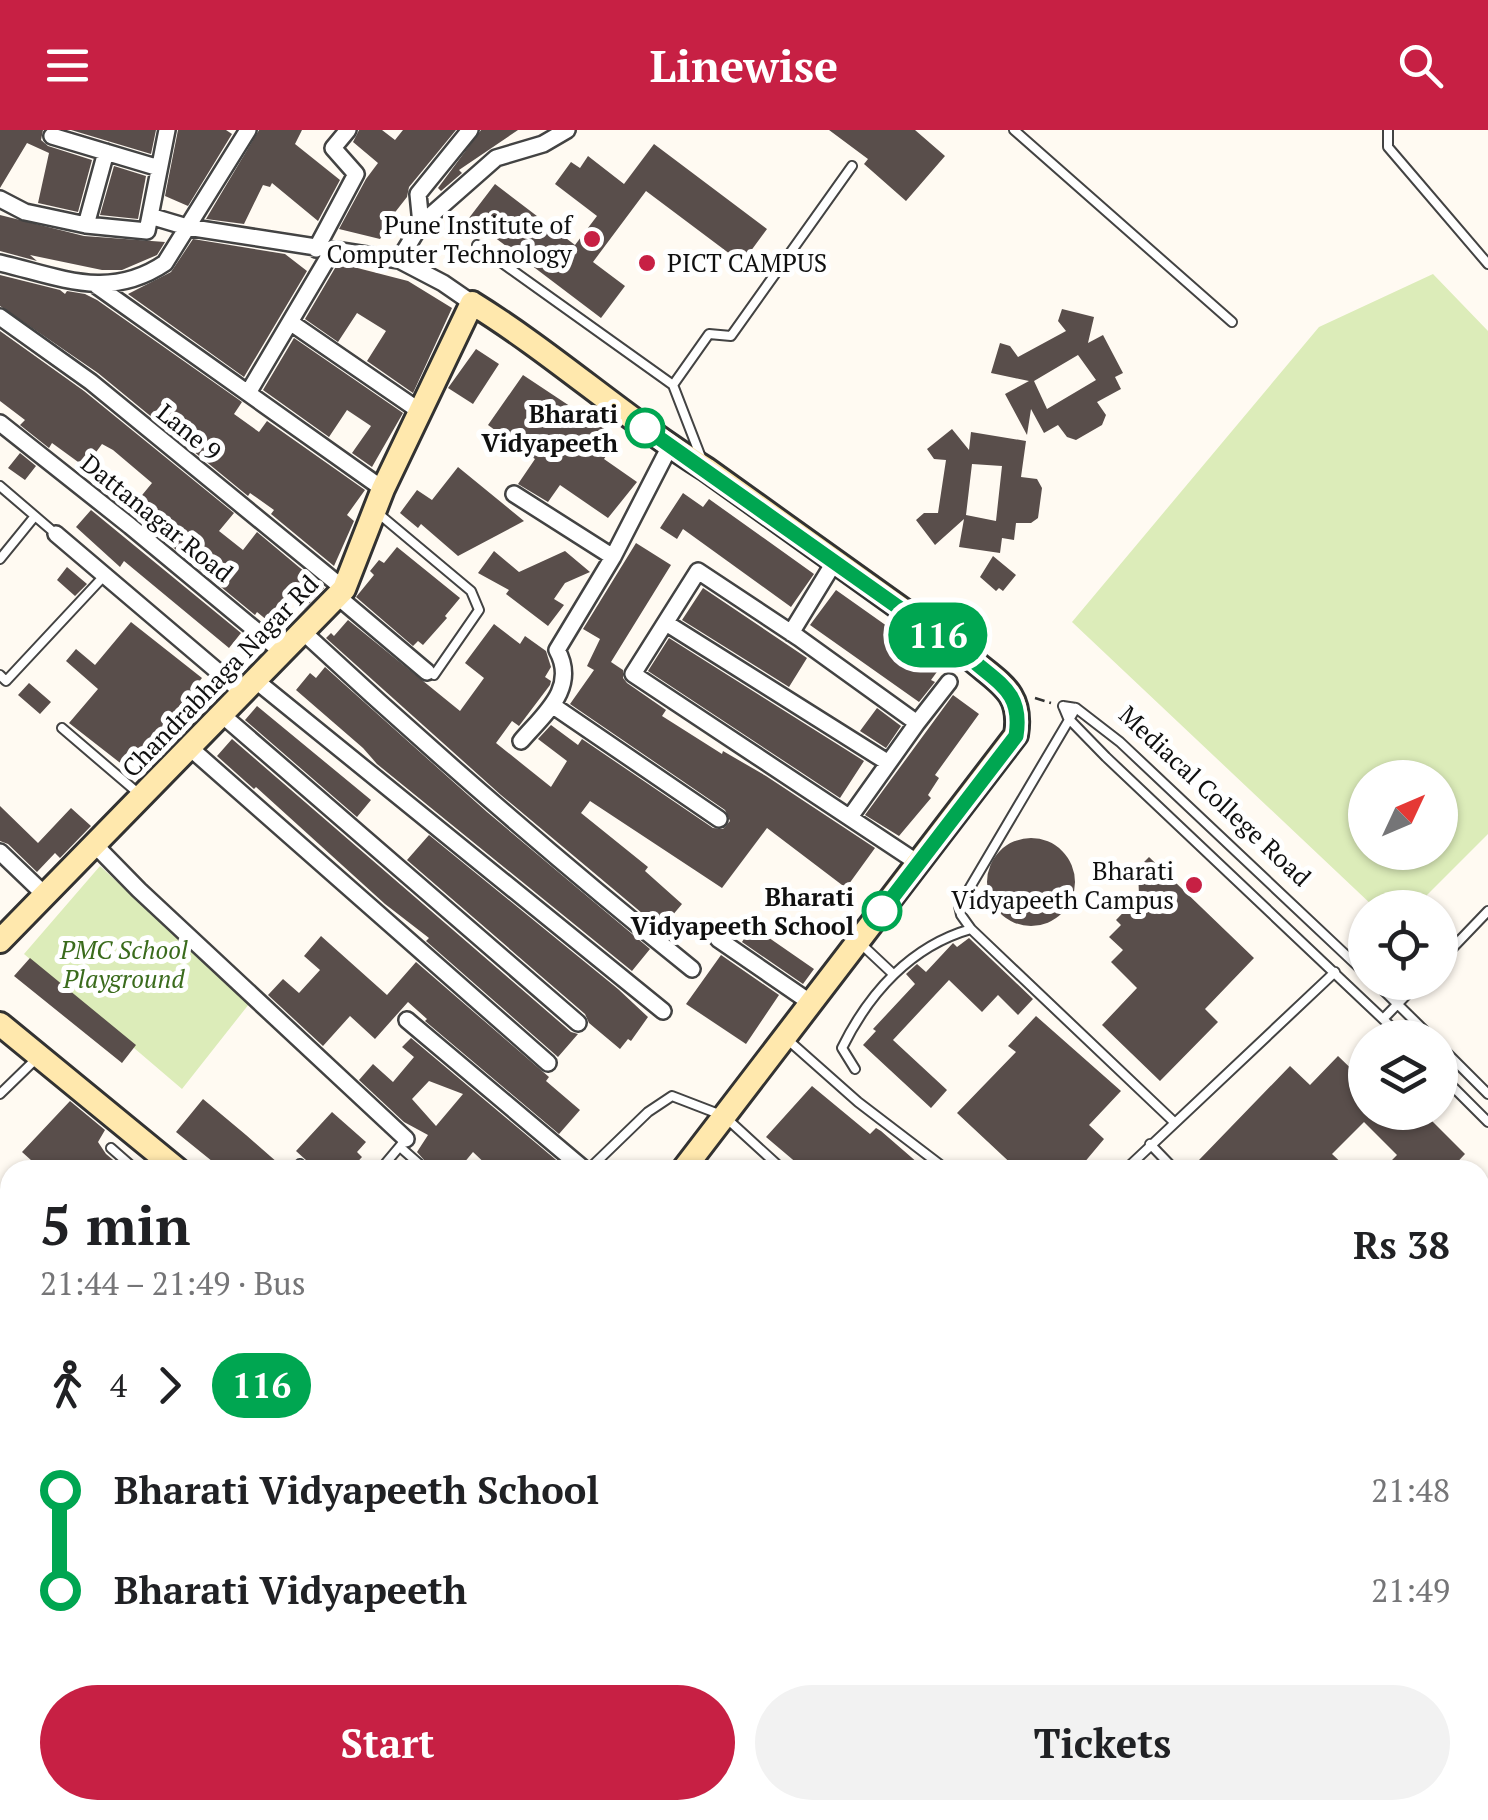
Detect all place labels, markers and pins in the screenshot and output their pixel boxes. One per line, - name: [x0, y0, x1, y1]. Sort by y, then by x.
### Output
- place label: Pune Institute of Computer Technology: [326, 208, 573, 270]
- marker: Pune Institute of Computer Technology: [581, 228, 603, 250]
- place label: PICT CAMPUS: [667, 246, 827, 279]
- marker: PICT CAMPUS: [636, 252, 658, 274]
- place label: Bharati Vidyapeeth: [481, 397, 618, 459]
- marker: Bharati Vidyapeeth: [626, 409, 664, 447]
- place label: Bharati Vidyapeeth Campus: [951, 854, 1174, 916]
- marker: Bharati Vidyapeeth Campus: [1183, 874, 1205, 896]
- place label: Bharati Vidyapeeth School: [630, 880, 854, 942]
- marker: Bharati Vidyapeeth School: [863, 892, 901, 930]

